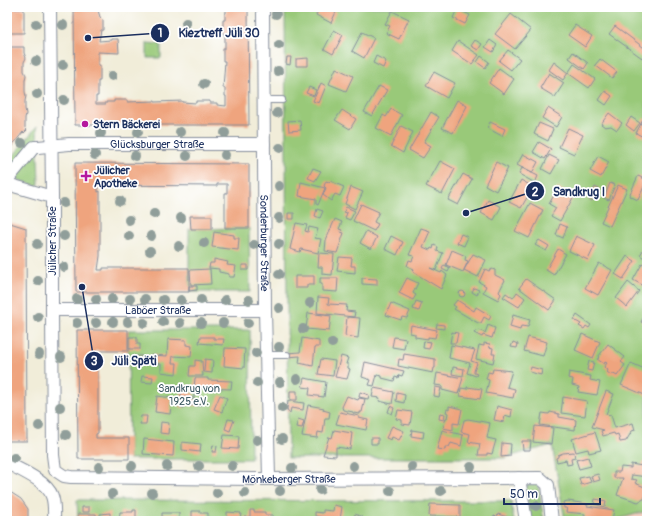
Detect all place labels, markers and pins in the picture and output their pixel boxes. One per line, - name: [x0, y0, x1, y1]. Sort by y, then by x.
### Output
- callout: Kieztreff Jüli 30: [150, 21, 268, 45]
- place label: Stern Bäckerei: [93, 118, 160, 131]
- marker: Stern Bäckerei: [80, 119, 90, 129]
- place label: Jülicher Apotheke: [94, 164, 138, 190]
- marker: Jülicher Apotheke: [81, 171, 91, 181]
- callout: Sandkrug I: [525, 179, 613, 203]
- callout: Jüli Späti: [84, 349, 165, 373]

